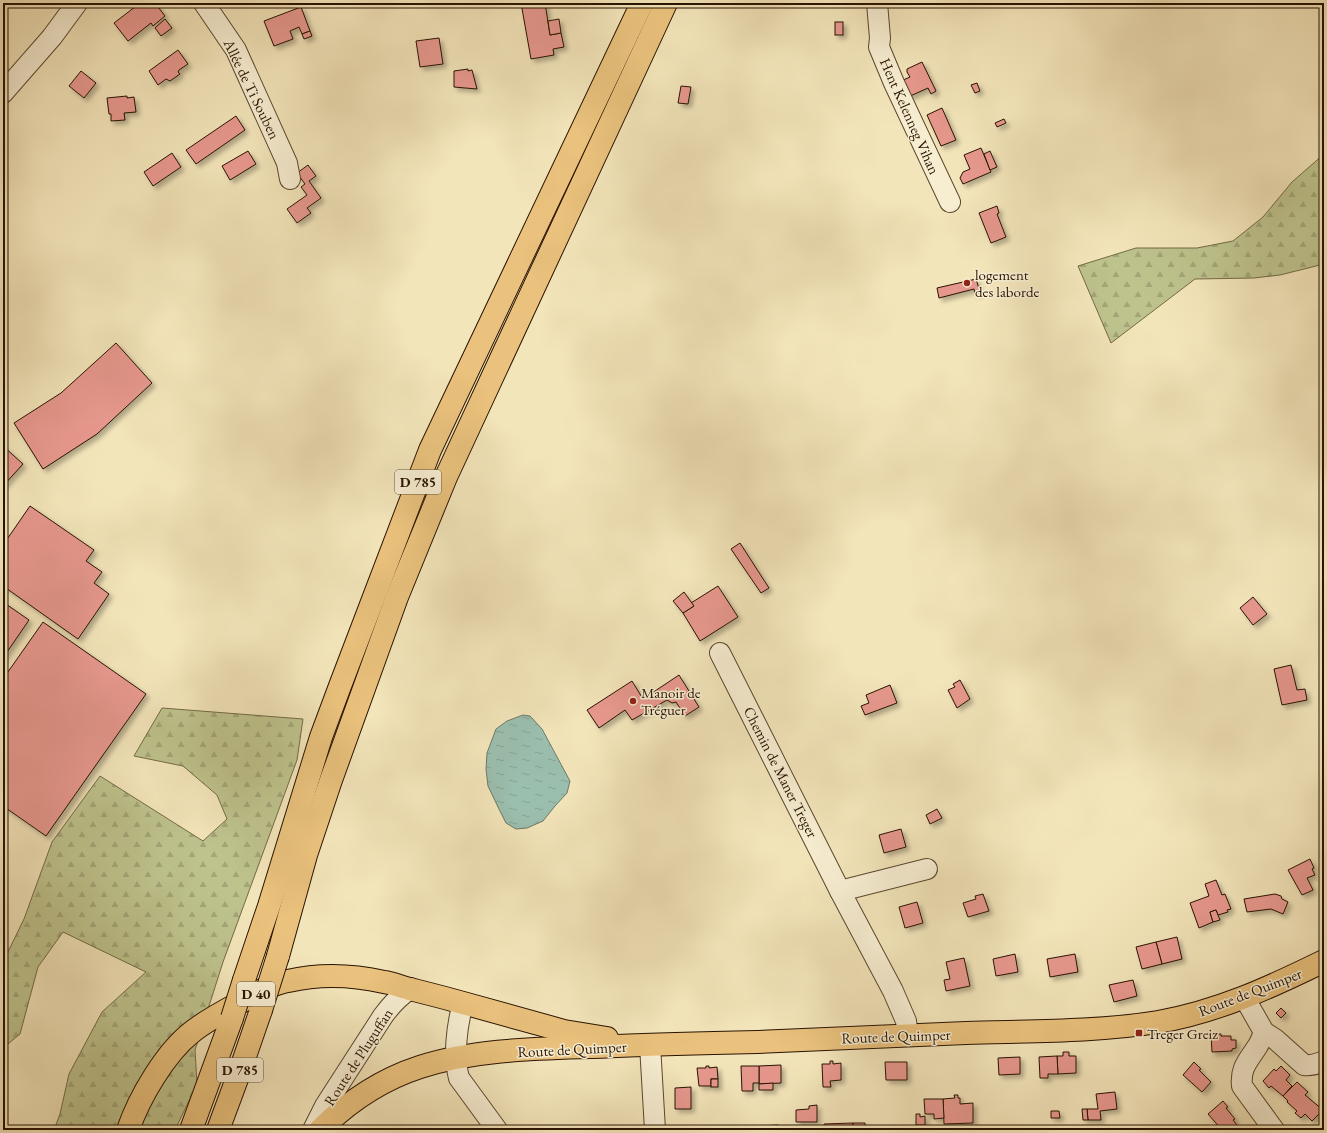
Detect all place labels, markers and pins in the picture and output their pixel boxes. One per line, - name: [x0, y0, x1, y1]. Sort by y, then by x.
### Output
- place label: logement des laborde: [975, 265, 1040, 301]
- marker: logement des laborde: [962, 278, 972, 288]
- place label: Manoir de Tréguer: [641, 683, 701, 719]
- marker: Manoir de Tréguer: [628, 696, 638, 706]
- place label: Treger Greiz: [1147, 1024, 1218, 1043]
- marker: Treger Greiz: [1134, 1028, 1144, 1038]

